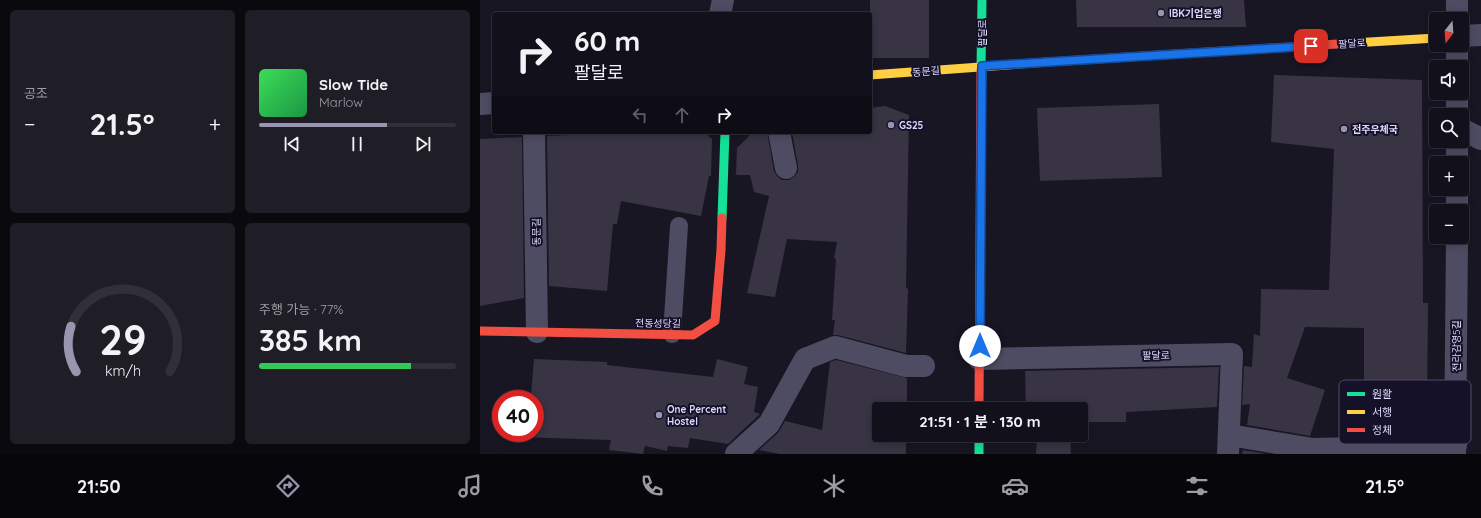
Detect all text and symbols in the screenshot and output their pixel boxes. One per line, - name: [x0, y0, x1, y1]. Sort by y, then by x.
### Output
- place label: IBK기업은행: [1169, 7, 1222, 20]
- marker: IBK기업은행: [1156, 8, 1166, 18]
- north arrow: [1429, 12, 1469, 52]
- map controls: [1429, 12, 1469, 244]
- street label: 팔달로: [976, 19, 989, 47]
- text: 60 m: [574, 23, 640, 58]
- icon: right: [508, 28, 560, 80]
- pin: [1294, 29, 1328, 63]
- icon: arrive: [1300, 35, 1322, 57]
- street label: 팔달로: [1338, 36, 1366, 51]
- button: sound: [1429, 60, 1469, 100]
- text: 팔달로: [574, 61, 624, 84]
- street label: 동문길: [912, 64, 940, 79]
- text: Slow Tide: [319, 75, 388, 94]
- text: 공조: [24, 85, 48, 101]
- text: Marlow: [319, 94, 363, 110]
- icon: left: [629, 104, 651, 126]
- icon: ahead: [671, 104, 693, 126]
- icon: right: [713, 104, 735, 126]
- text: 21.5°: [89, 105, 155, 143]
- button: search: [1429, 108, 1469, 148]
- text: −: [24, 110, 35, 138]
- text: +: [209, 110, 221, 138]
- place label: GS25: [899, 119, 924, 132]
- marker: GS25: [886, 120, 896, 130]
- place label: 전주우체국: [1352, 123, 1398, 136]
- marker: 전주우체국: [1339, 124, 1349, 134]
- icon: previous: [281, 133, 303, 155]
- icon: pause: [346, 133, 368, 155]
- icon: next: [412, 133, 434, 155]
- button: +: [1429, 156, 1469, 196]
- button: −: [1429, 204, 1469, 244]
- street label: 동문길: [530, 218, 543, 246]
- text: 주행 가능 · 77%: [259, 301, 343, 317]
- text: 29: [99, 312, 146, 364]
- street label: 전동성당길: [635, 317, 681, 330]
- street label: 전라감영5길: [1450, 320, 1463, 372]
- text: 385 km: [259, 321, 362, 359]
- position arrow: [959, 325, 1001, 367]
- street label: 팔달로: [1142, 349, 1170, 362]
- text: km/h: [104, 361, 141, 379]
- legend: [1339, 380, 1471, 444]
- text: 원활: [1372, 387, 1392, 401]
- speed limit sign: 40: [492, 390, 544, 442]
- place label: One Percent Hostel: [667, 403, 726, 428]
- text: 서행: [1372, 405, 1392, 419]
- marker: One Percent Hostel: [654, 410, 664, 420]
- text: 21:51 · 1 분 · 130 m: [919, 412, 1041, 431]
- text: 정체: [1372, 423, 1392, 437]
- icon: directions: [274, 472, 302, 500]
- icon: music: [456, 472, 484, 500]
- icon: phone: [638, 472, 666, 500]
- icon: climate: [820, 472, 848, 500]
- icon: car: [1001, 472, 1029, 500]
- icon: filters: [1183, 472, 1211, 500]
- text: 21:50: [77, 475, 120, 498]
- text: 21.5°: [1365, 475, 1404, 498]

